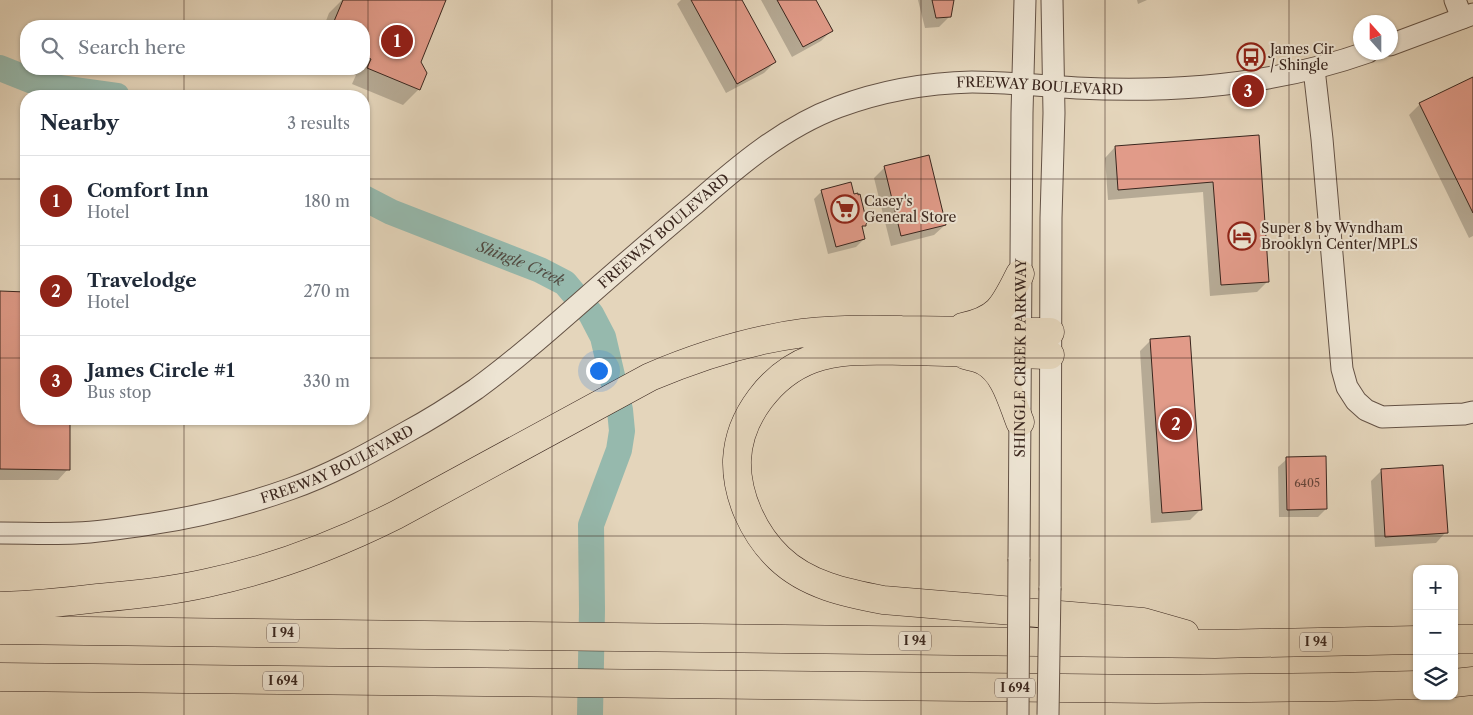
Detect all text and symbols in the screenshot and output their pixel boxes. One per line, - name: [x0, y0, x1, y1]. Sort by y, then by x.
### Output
- north arrow: [1353, 15, 1398, 60]
- search box: [20, 20, 370, 75]
- pin: 1: [381, 22, 413, 60]
- icon: search: [38, 34, 66, 62]
- text: Search here: [78, 36, 186, 59]
- place label: James Cir / Shingle: [1268, 40, 1334, 74]
- bus stop icon: James Cir / Shingle: [1236, 42, 1266, 72]
- pin: 3: [1232, 72, 1264, 110]
- street label: FREEWAY BOULEVARD: [956, 73, 1123, 98]
- text: Nearby: [40, 110, 119, 135]
- text: 3 results: [287, 113, 350, 133]
- street label: FREEWAY BOULEVARD: [594, 170, 733, 292]
- text: Comfort Inn: [87, 179, 209, 202]
- text: 1: [52, 191, 60, 211]
- text: 180 m: [304, 191, 350, 211]
- place label: Casey's General Store: [864, 192, 956, 226]
- supermarket icon: Casey's General Store: [830, 194, 860, 224]
- text: Hotel: [87, 202, 130, 222]
- place label: Super 8 by Wyndham Brooklyn Center/MPLS: [1261, 219, 1418, 253]
- hotel icon: Super 8 by Wyndham Brooklyn Center/MPLS: [1227, 221, 1257, 251]
- water label: Shingle Creek: [474, 236, 568, 290]
- street label: SHINGLE CREEK PARKWAY: [1011, 257, 1030, 458]
- text: Travelodge: [87, 269, 197, 292]
- text: 2: [51, 281, 61, 301]
- text: 270 m: [304, 281, 350, 301]
- text: Hotel: [87, 292, 130, 312]
- your location: [586, 358, 612, 384]
- text: James Circle #1: [87, 359, 235, 382]
- text: 3: [51, 371, 61, 391]
- text: 330 m: [303, 371, 350, 391]
- text: Bus stop: [87, 382, 151, 402]
- pin: 2: [1160, 405, 1192, 443]
- street label: FREEWAY BOULEVARD: [258, 421, 417, 507]
- house number: 6405: [1294, 476, 1320, 490]
- map controls: [1413, 565, 1458, 700]
- button: +: [1413, 565, 1458, 610]
- button: −: [1413, 610, 1458, 655]
- road number: I 94: [267, 624, 299, 642]
- road number: I 94: [899, 631, 931, 650]
- road number: I 94: [1300, 632, 1332, 652]
- button: layers: [1413, 655, 1458, 700]
- road number: I 694: [263, 671, 303, 690]
- road number: I 694: [995, 678, 1035, 698]

